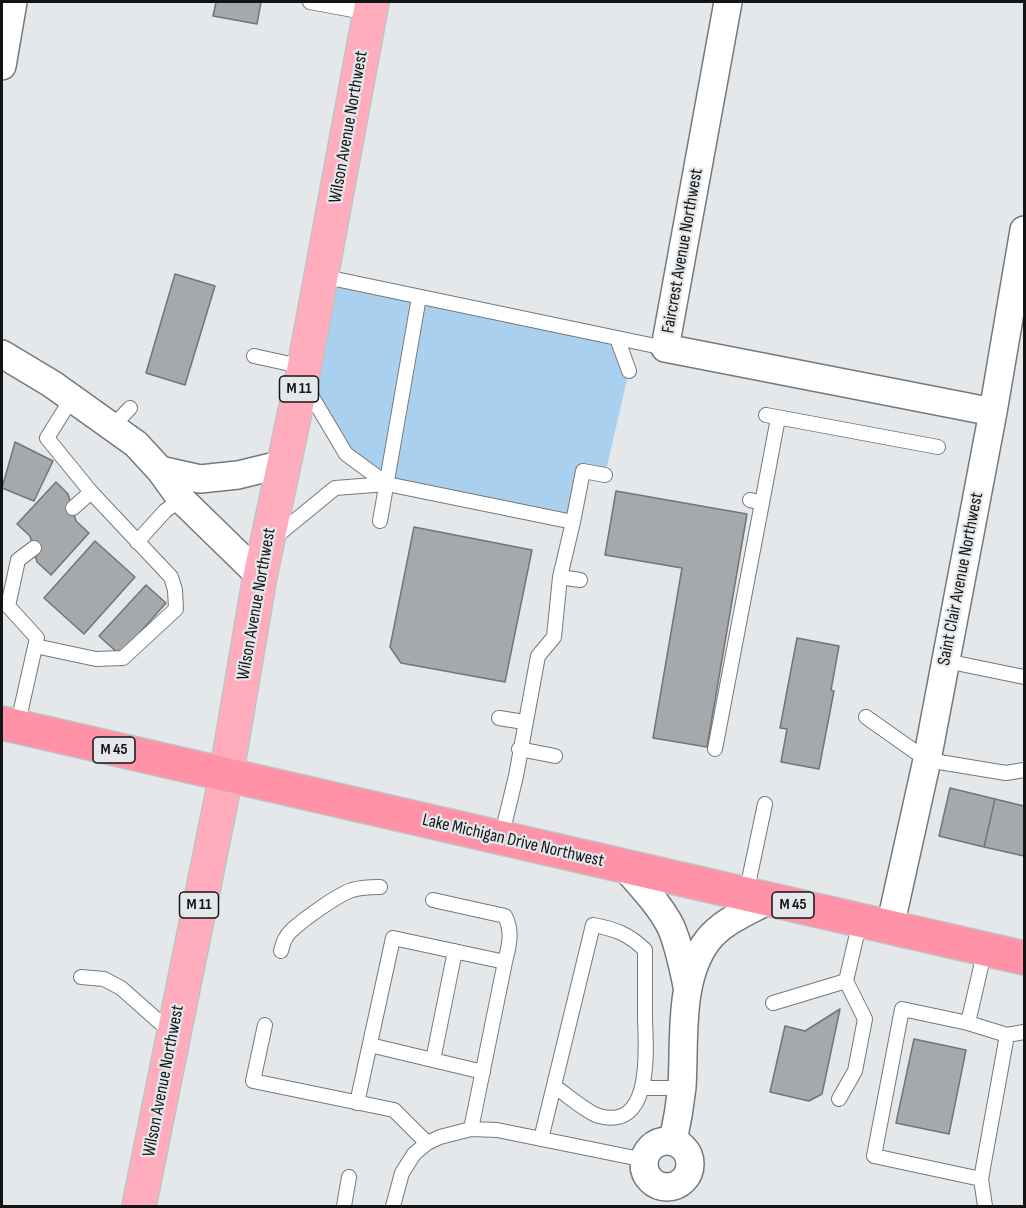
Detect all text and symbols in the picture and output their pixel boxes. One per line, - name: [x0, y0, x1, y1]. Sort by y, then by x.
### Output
- street label: Wilson Avenue Northwest: [325, 49, 373, 205]
- street label: Faircrest Avenue Northwest: [658, 167, 708, 335]
- road number: M 11: [280, 376, 318, 402]
- street label: Saint Clair Avenue Northwest: [934, 491, 988, 667]
- street label: Wilson Avenue Northwest: [233, 526, 281, 682]
- road number: M 45: [93, 737, 135, 763]
- street label: Lake Michigan Drive Northwest: [420, 810, 606, 872]
- road number: M 11: [180, 892, 218, 918]
- road number: M 45: [772, 892, 814, 918]
- street label: Wilson Avenue Northwest: [139, 1003, 189, 1159]

